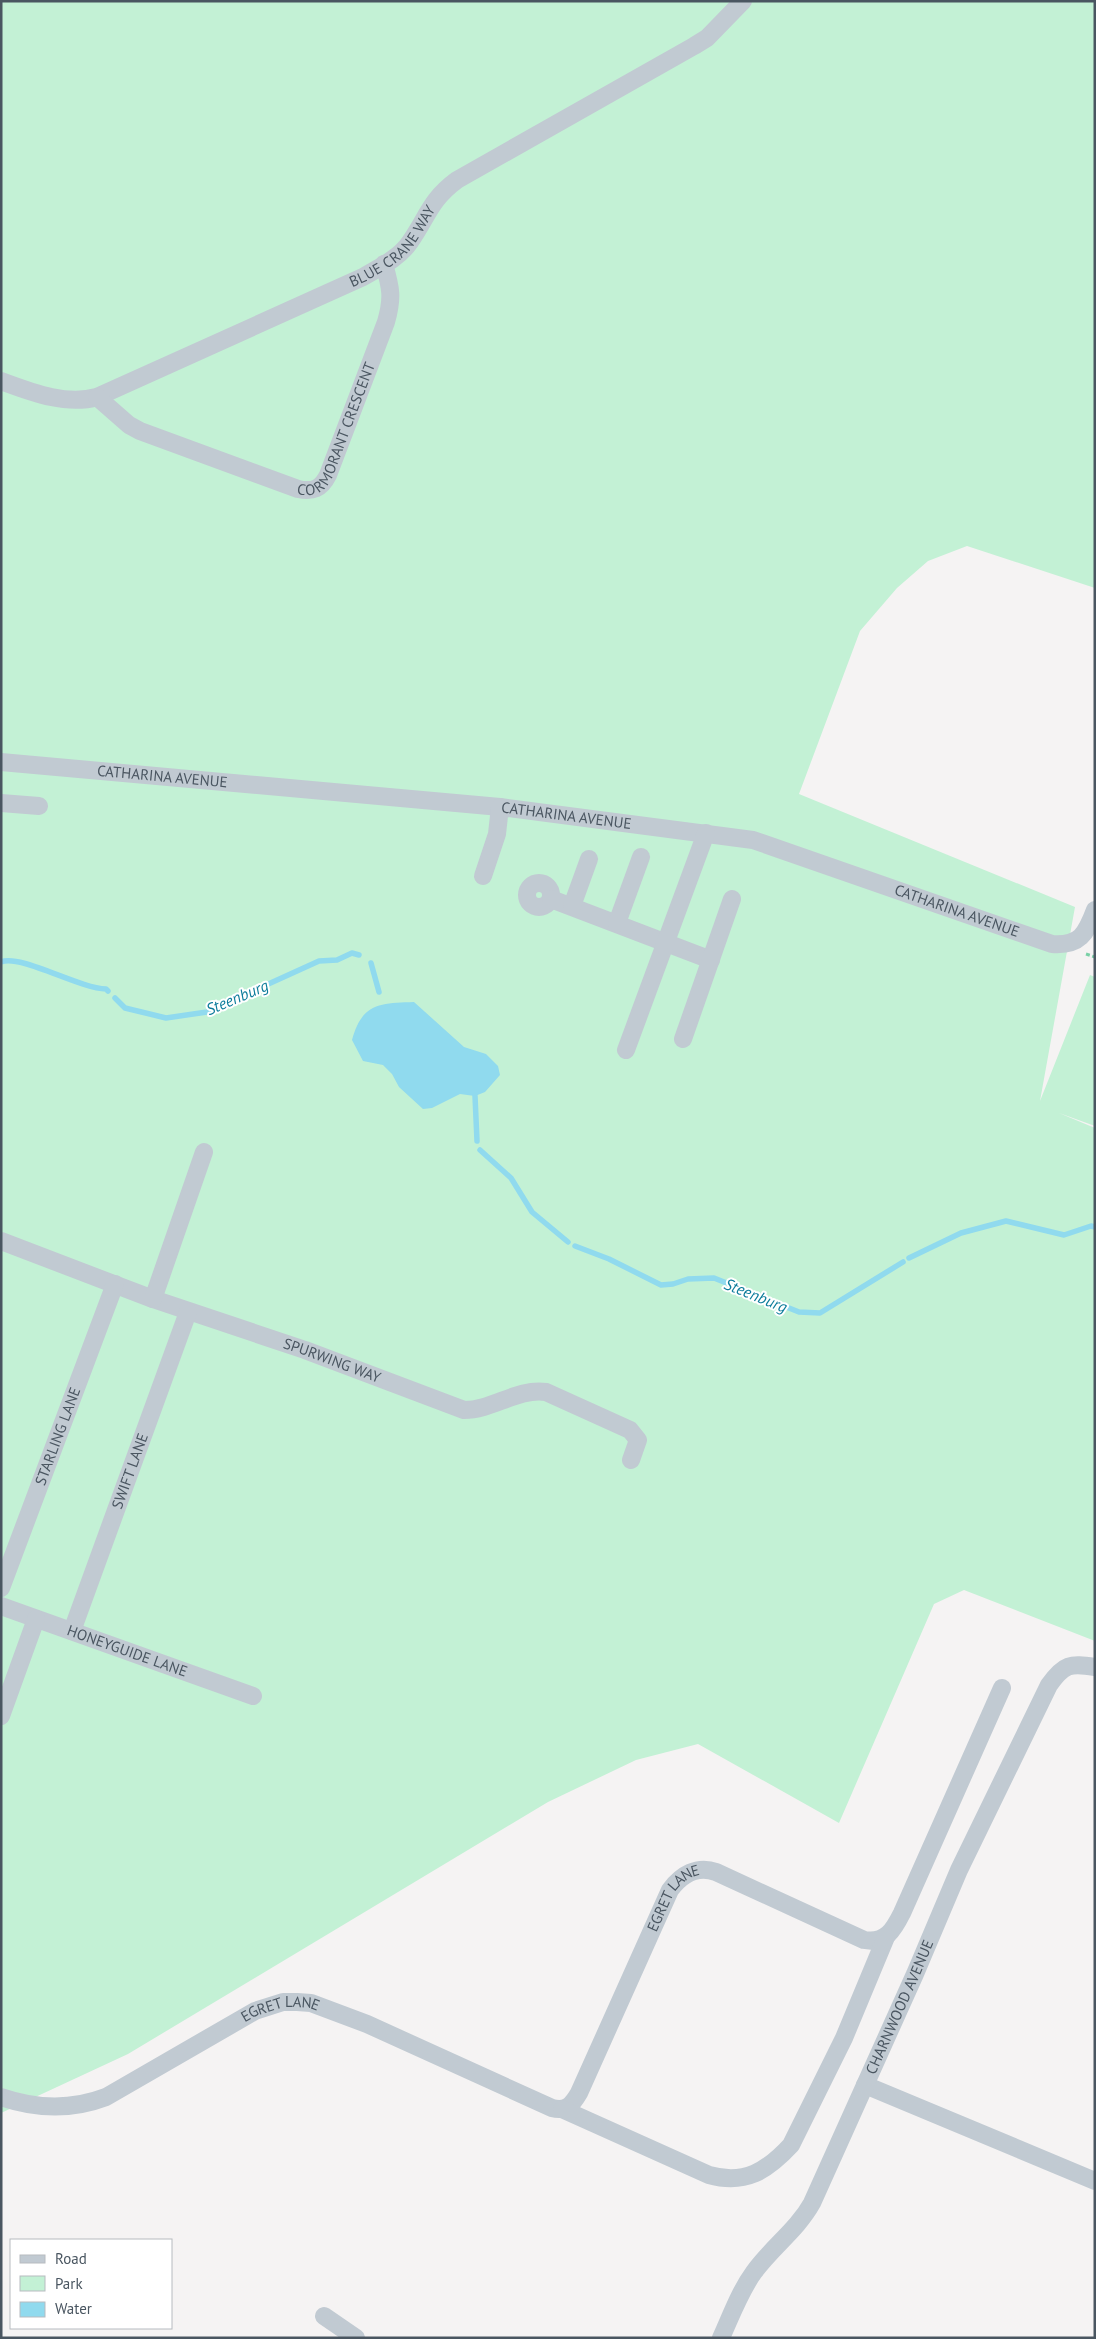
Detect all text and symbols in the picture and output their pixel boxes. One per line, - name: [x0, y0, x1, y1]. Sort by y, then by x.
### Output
- street label: BLUE CRANE WAY: [346, 201, 439, 291]
- street label: CORMORANT CRESCENT: [296, 359, 379, 499]
- street label: CATHARINA AVENUE: [96, 761, 228, 791]
- street label: CATHARINA AVENUE: [500, 797, 633, 833]
- street label: CATHARINA AVENUE: [892, 880, 1022, 941]
- water label: Steenburg: [203, 975, 271, 1019]
- water label: Steenburg: [722, 1273, 790, 1317]
- street label: SPURWING WAY: [281, 1333, 384, 1387]
- street label: STARLING LANE: [30, 1384, 84, 1488]
- street label: SWIFT LANE: [107, 1431, 152, 1511]
- street label: HONEYGUIDE LANE: [65, 1620, 190, 1681]
- street label: EGRET LANE: [643, 1860, 701, 1934]
- street label: CHARNWOOD AVENUE: [861, 1937, 937, 2077]
- street label: EGRET LANE: [237, 1992, 323, 2026]
- legend: [10, 2239, 172, 2329]
- text: Road: [55, 2249, 87, 2268]
- text: Park: [55, 2274, 83, 2293]
- text: Water: [55, 2299, 92, 2318]

